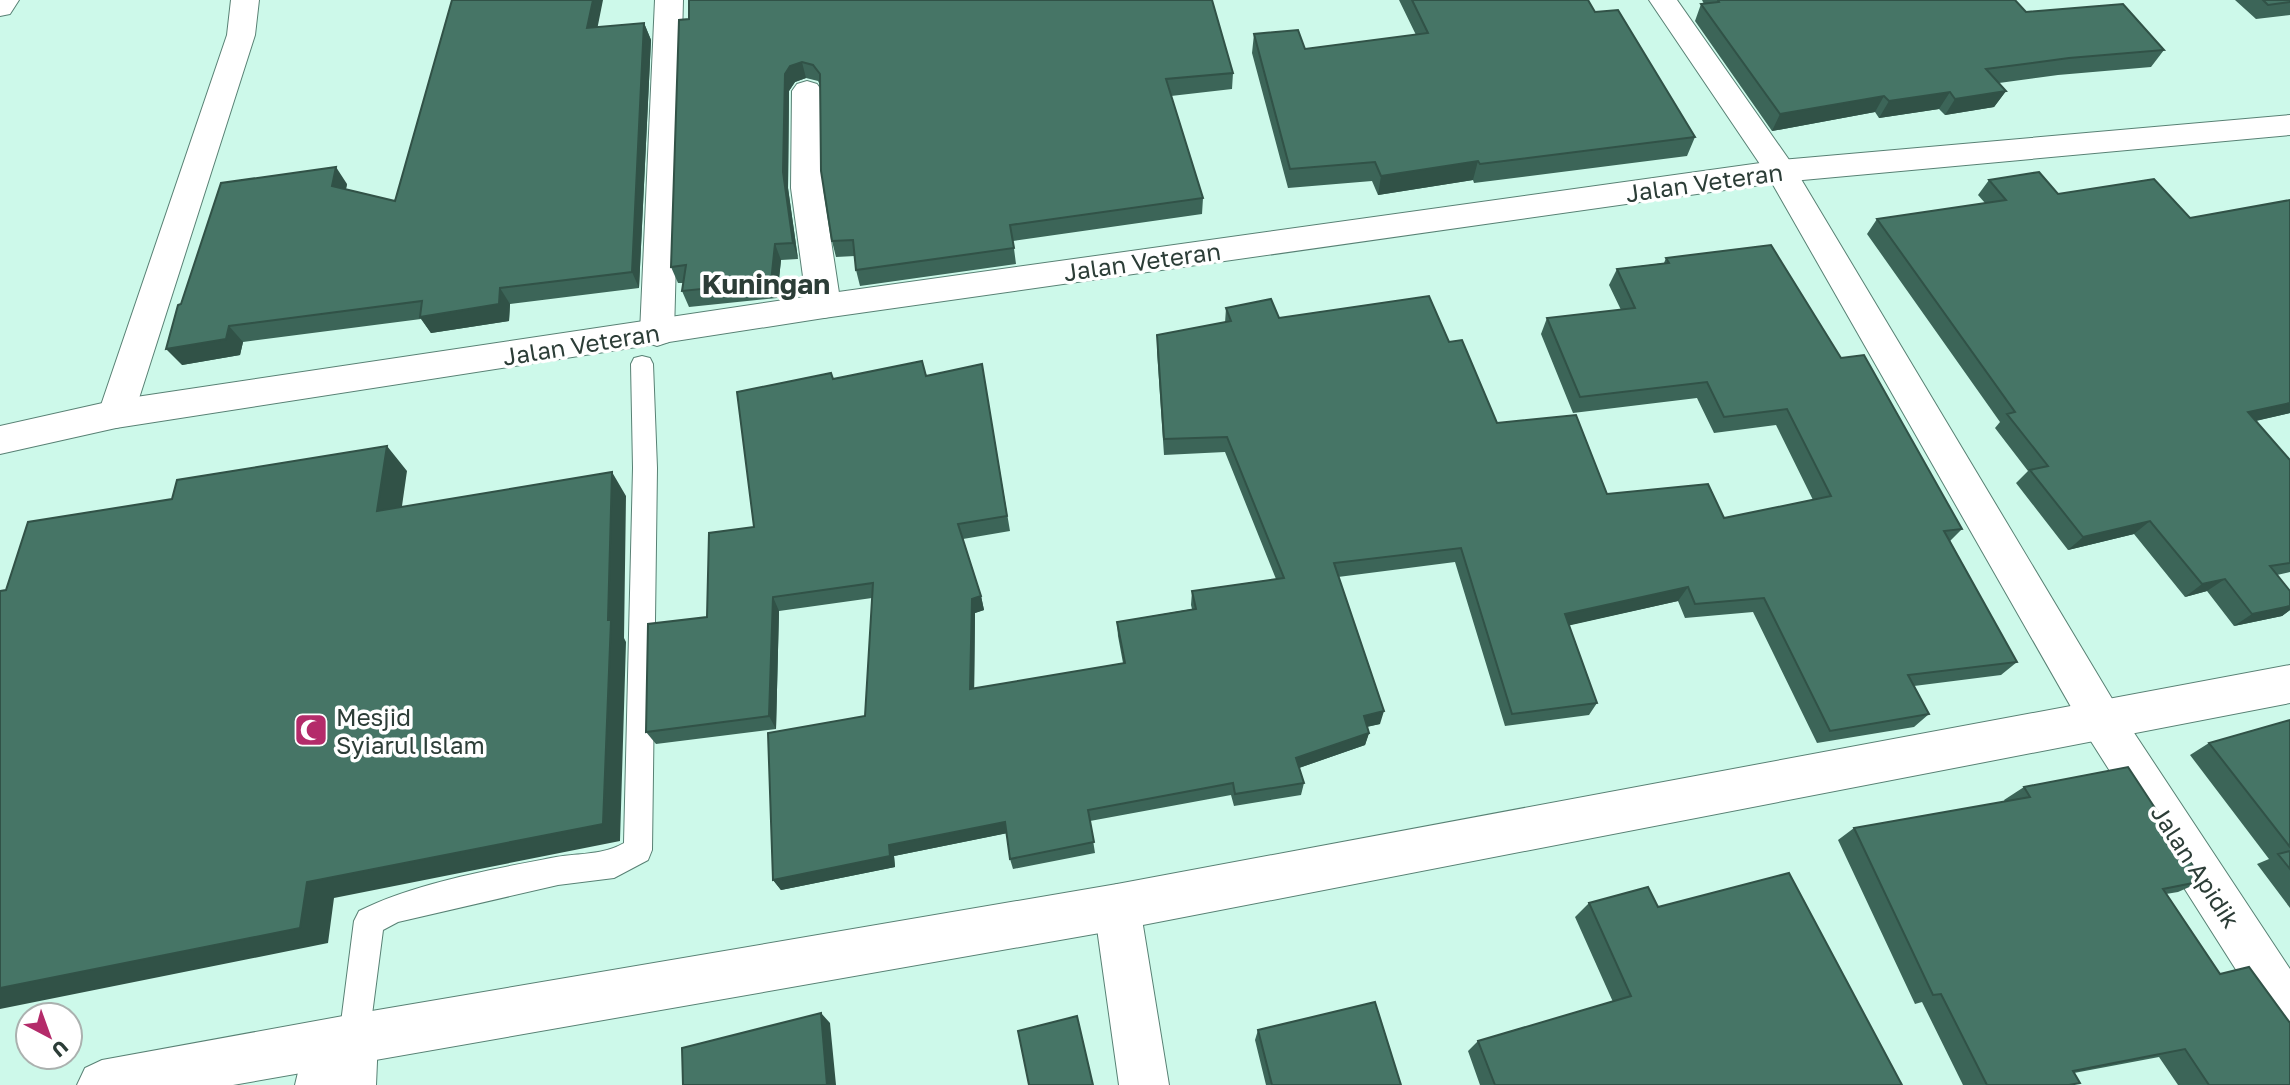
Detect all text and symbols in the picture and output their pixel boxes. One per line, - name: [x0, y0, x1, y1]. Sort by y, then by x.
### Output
- street label: Jalan Veteran: [1624, 157, 1784, 207]
- street label: Jalan Veteran: [1062, 236, 1222, 286]
- district label: Kuningan: [702, 267, 830, 300]
- street label: Jalan Veteran: [501, 317, 661, 371]
- place label: Mesjid Syiarul Islam: [336, 702, 485, 759]
- mosque icon: Mesjid Syiarul Islam: [292, 711, 330, 749]
- street label: Jalan Apidik: [2145, 799, 2247, 933]
- north arrow: [14, 1001, 84, 1071]
- text: U: [48, 1036, 73, 1062]

